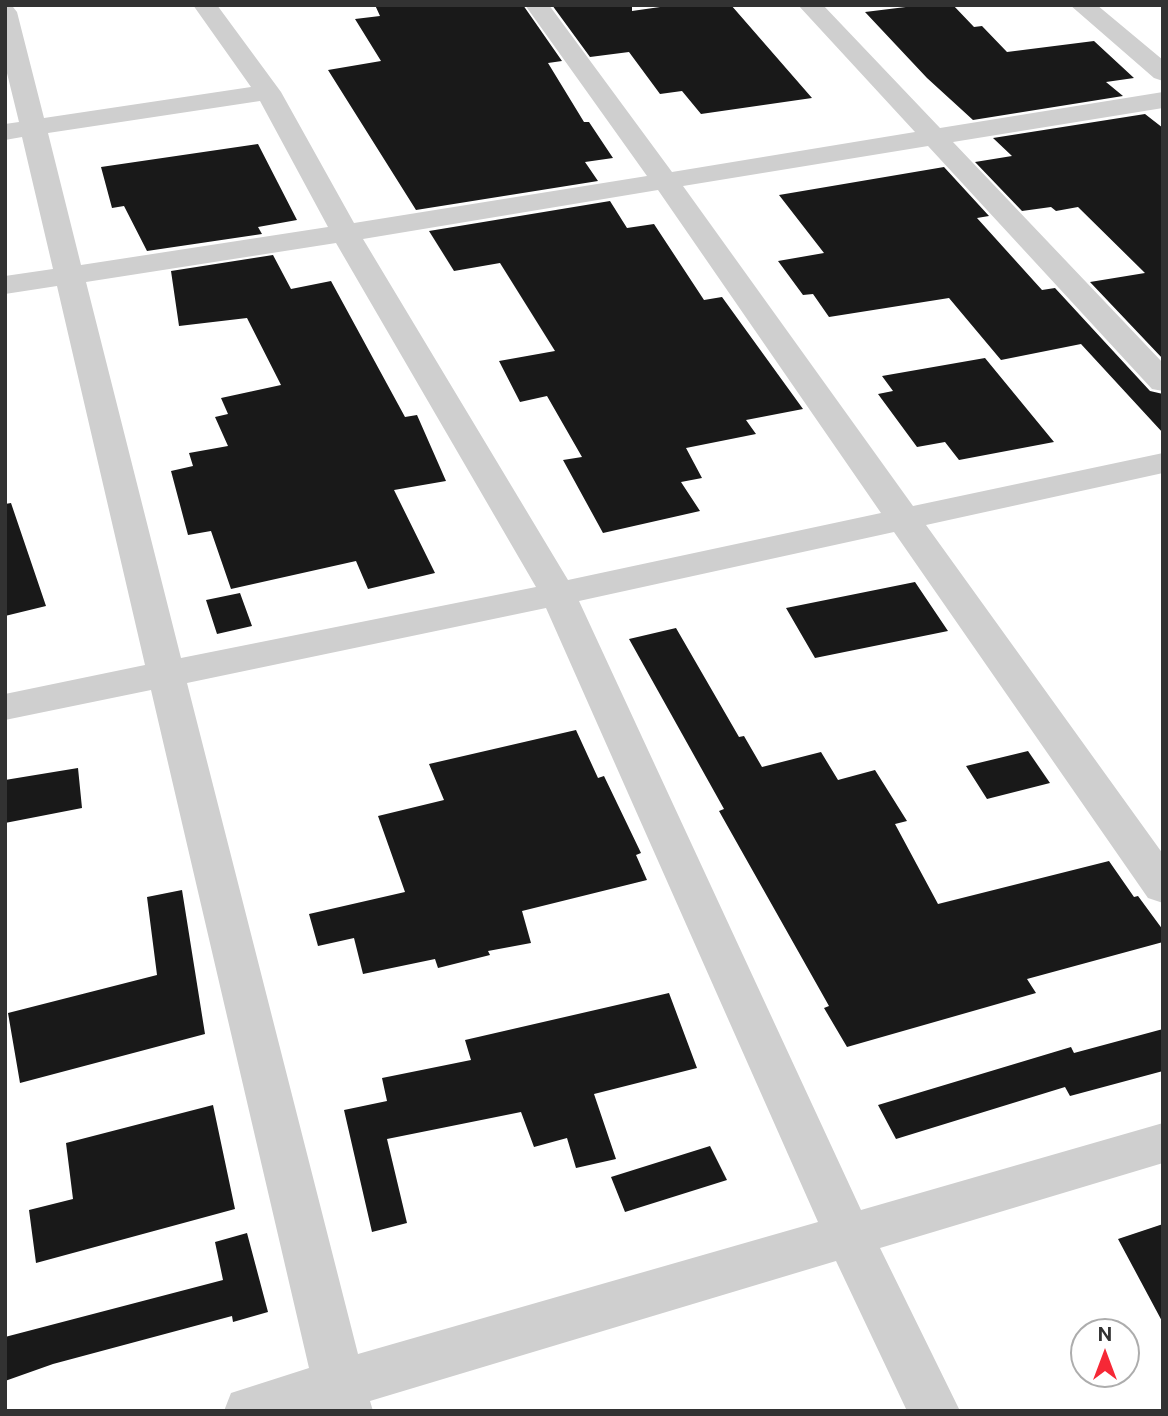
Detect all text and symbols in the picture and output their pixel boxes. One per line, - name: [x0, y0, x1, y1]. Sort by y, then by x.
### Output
- north arrow: [1070, 1318, 1140, 1388]
- text: N: [1098, 1323, 1112, 1345]

